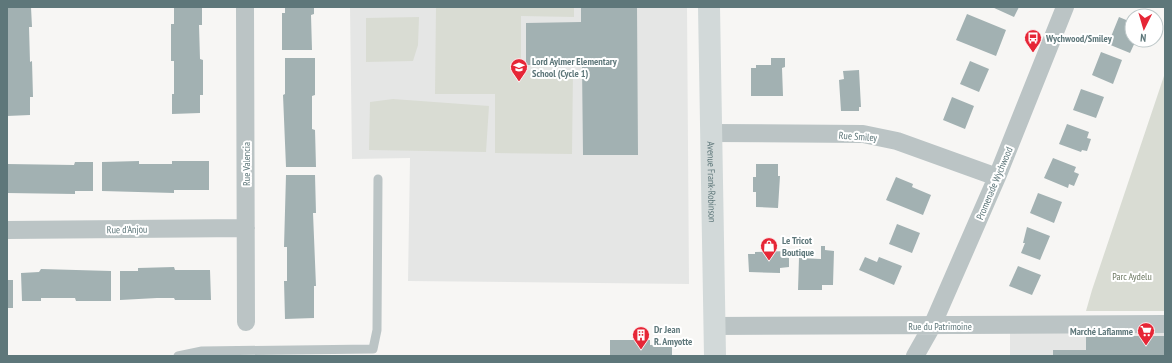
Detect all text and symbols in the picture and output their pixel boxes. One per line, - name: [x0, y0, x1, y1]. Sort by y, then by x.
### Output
- north arrow: [1124, 8, 1164, 48]
- bus stop icon: Wychwood/Smiley: [1023, 28, 1043, 53]
- text: N: [1140, 31, 1147, 45]
- place label: Wychwood/Smiley: [1045, 32, 1113, 45]
- place label: Lord Aylmer Elementary School (Cycle 1): [532, 55, 618, 80]
- school or university icon: Lord Aylmer Elementary School (Cycle 1): [509, 57, 529, 82]
- street label: Rue Smiley: [838, 129, 878, 144]
- street label: Avenue Frank-Robinson: [704, 141, 719, 223]
- street label: Rue Valencia: [240, 142, 253, 186]
- street label: Promenade Wychwood: [973, 145, 1016, 222]
- street label: Rue d'Anjou: [107, 223, 147, 236]
- place label: Le Tricot Boutique: [782, 234, 814, 259]
- shop icon: Le Tricot Boutique: [759, 236, 779, 261]
- park label: Parc Aydelu: [1112, 270, 1152, 283]
- street label: Rue du Patrimoine: [908, 320, 972, 333]
- supermarket icon: Marché Laflamme: [1136, 321, 1156, 346]
- place label: Dr Jean R. Amyotte: [654, 323, 692, 348]
- building icon: Dr Jean R. Amyotte: [631, 325, 651, 350]
- place label: Marché Laflamme: [1070, 325, 1133, 338]

